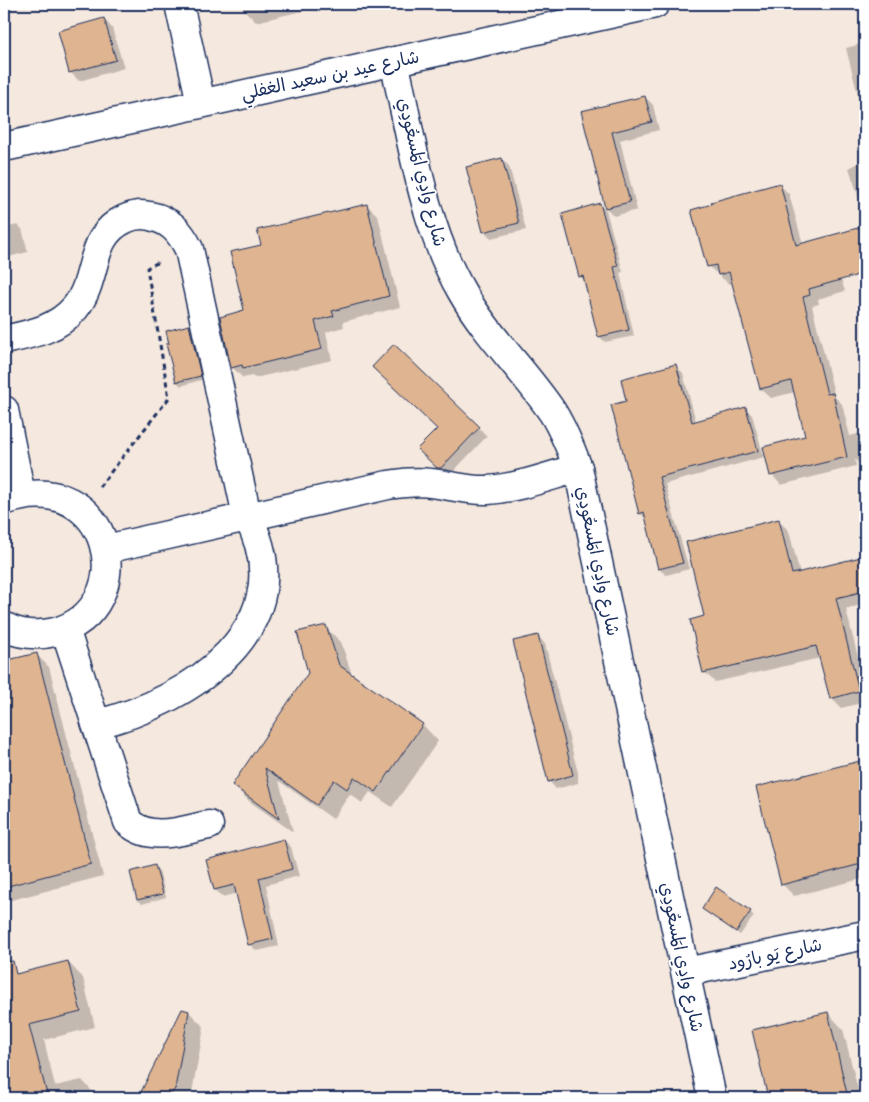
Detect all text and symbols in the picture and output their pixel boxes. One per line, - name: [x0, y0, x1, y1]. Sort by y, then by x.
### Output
- street label: شارع عيد بن سعيد الغفلي: [239, 45, 422, 110]
- street label: شارع وادِي المَسعُودِي: [389, 95, 451, 250]
- street label: شارع وادِي المَسعُودِي: [567, 484, 625, 639]
- street label: شارع وادِي المَسعُودِي: [651, 880, 709, 1035]
- street label: شارع يَو بارُود: [726, 933, 825, 979]

